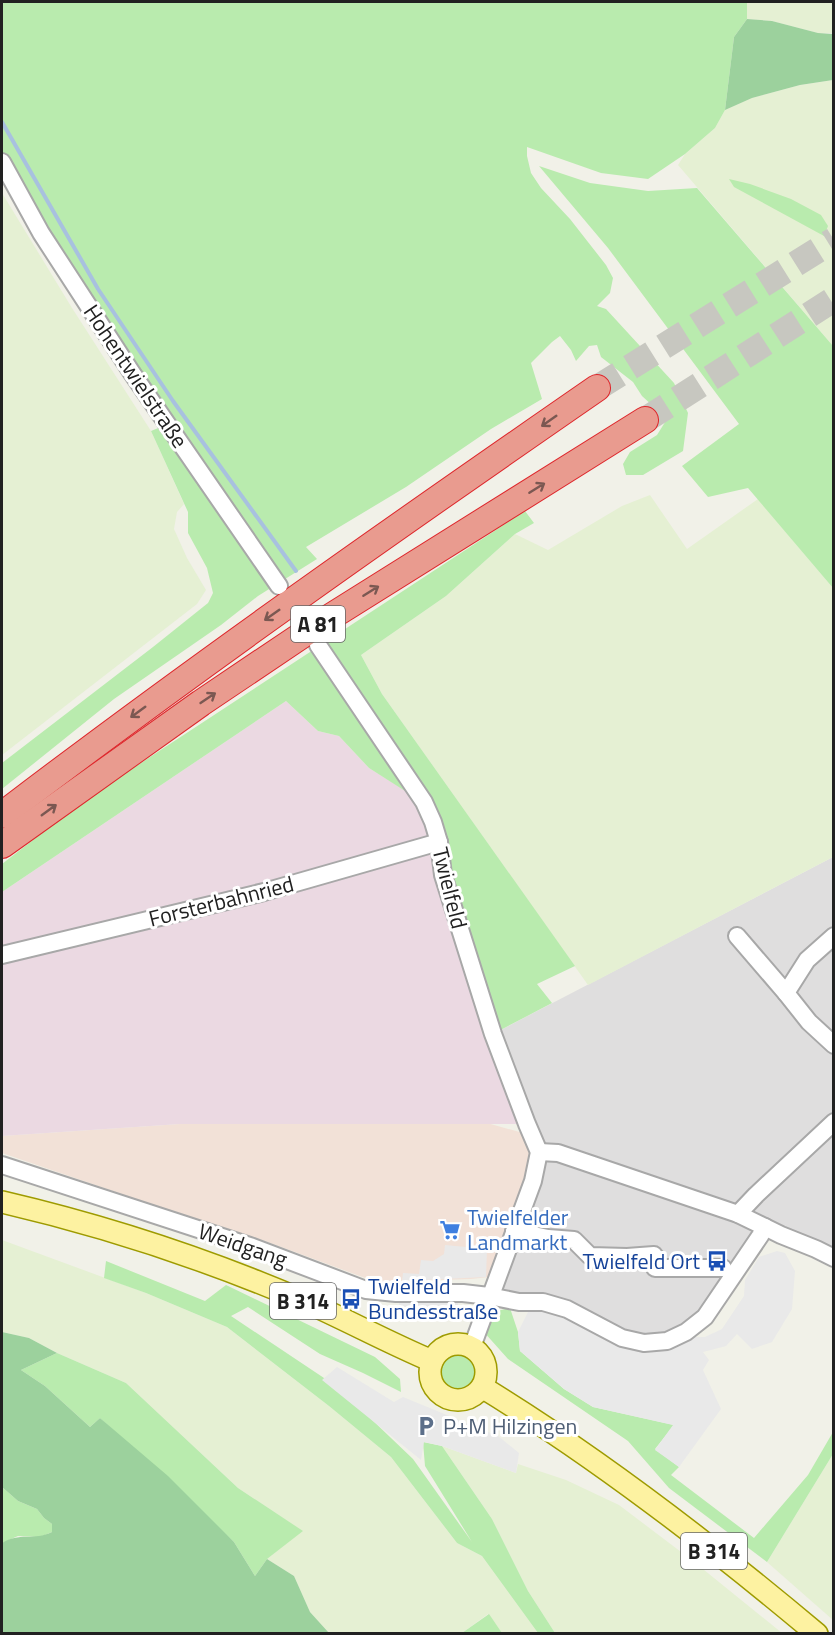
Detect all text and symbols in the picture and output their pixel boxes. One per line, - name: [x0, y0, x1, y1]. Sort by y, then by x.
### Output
- street label: Hohentwielstraße: [75, 297, 197, 455]
- one-way arrow: [541, 415, 558, 427]
- one-way arrow: [528, 481, 545, 494]
- one-way arrow: [362, 585, 379, 597]
- road number: A 81: [291, 606, 345, 642]
- one-way arrow: [265, 609, 281, 621]
- one-way arrow: [200, 692, 216, 704]
- one-way arrow: [131, 706, 147, 719]
- one-way arrow: [40, 804, 56, 817]
- street label: Twielfeld: [423, 844, 477, 932]
- street label: Forsterbahnried: [145, 867, 297, 935]
- place label: Twielfelder Landmarkt: [467, 1200, 569, 1259]
- street label: Weidgang: [194, 1214, 292, 1276]
- supermarket icon: Twielfelder Landmarkt: [438, 1218, 462, 1242]
- place label: Twielfeld Ort: [583, 1244, 700, 1278]
- bus stop icon: Twielfeld Ort: [705, 1249, 729, 1273]
- place label: Twielfeld Bundesstraße: [368, 1269, 498, 1328]
- road number: B 314: [270, 1283, 336, 1319]
- bus stop icon: Twielfeld Bundesstraße: [339, 1287, 363, 1311]
- place label: P+M Hilzingen: [443, 1409, 577, 1443]
- parking icon: P+M Hilzingen: [414, 1414, 438, 1438]
- road number: B 314: [681, 1533, 747, 1569]

